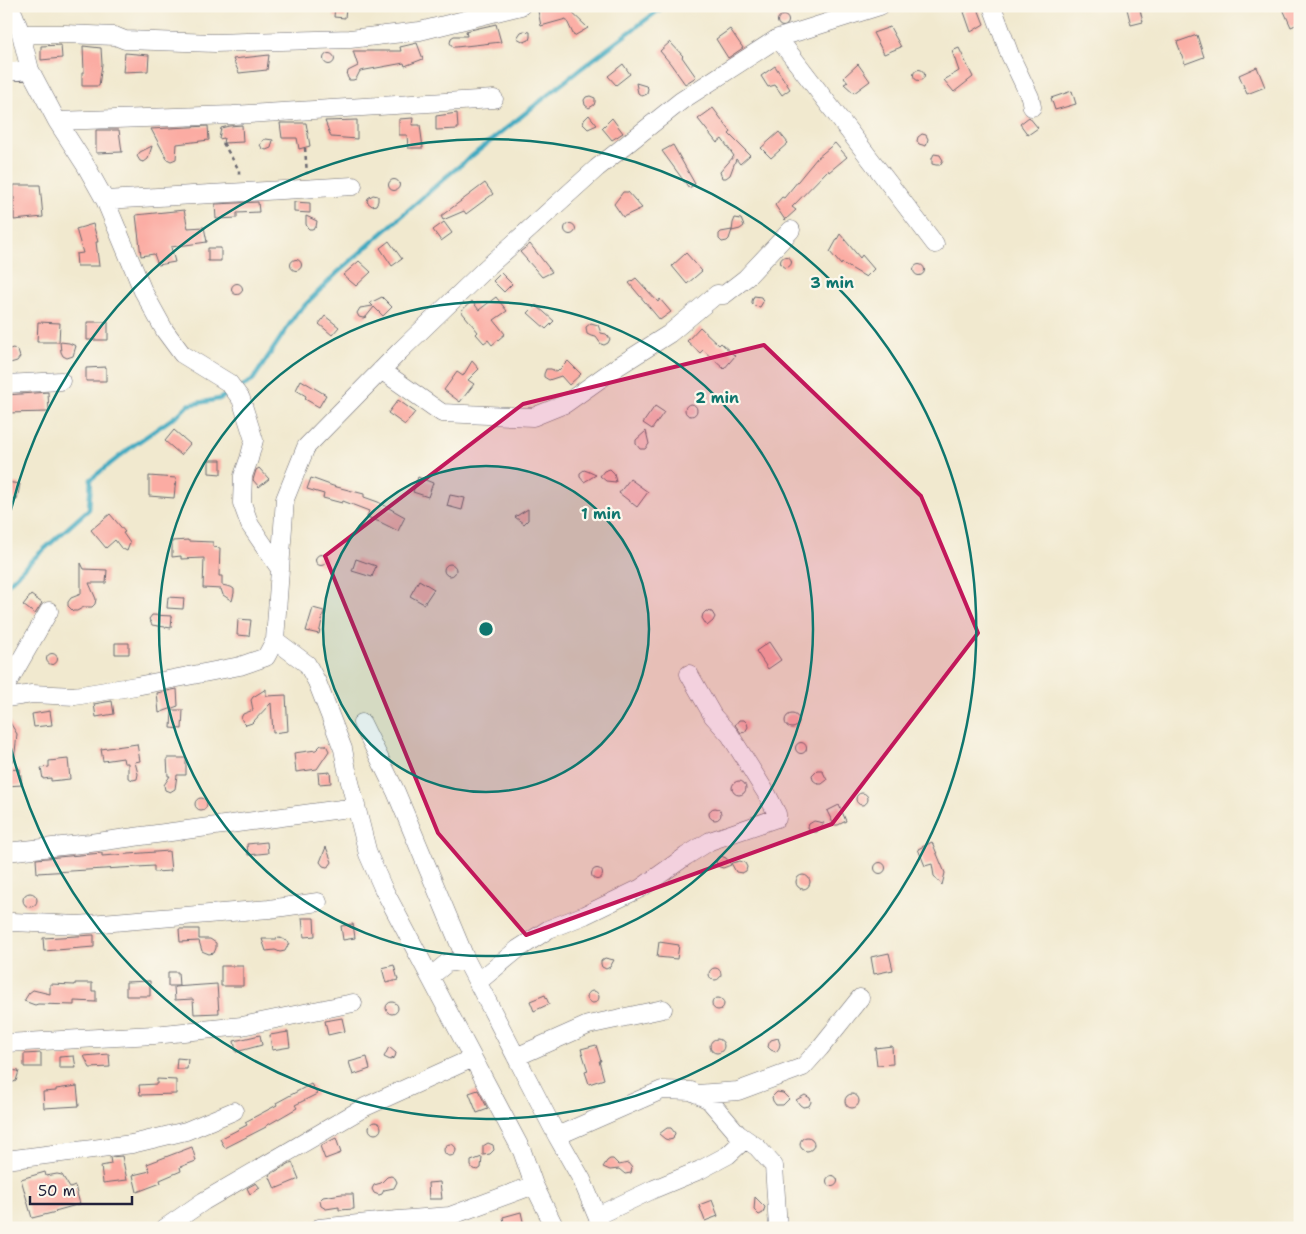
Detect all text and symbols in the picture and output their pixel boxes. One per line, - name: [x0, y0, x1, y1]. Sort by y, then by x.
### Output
- text: 3 min: [810, 273, 854, 293]
- text: 2 min: [695, 388, 739, 408]
- text: 1 min: [581, 504, 621, 524]
- centre of rings: [477, 620, 495, 638]
- scale bar: [30, 1174, 132, 1206]
- text: 50 m: [38, 1181, 76, 1201]

